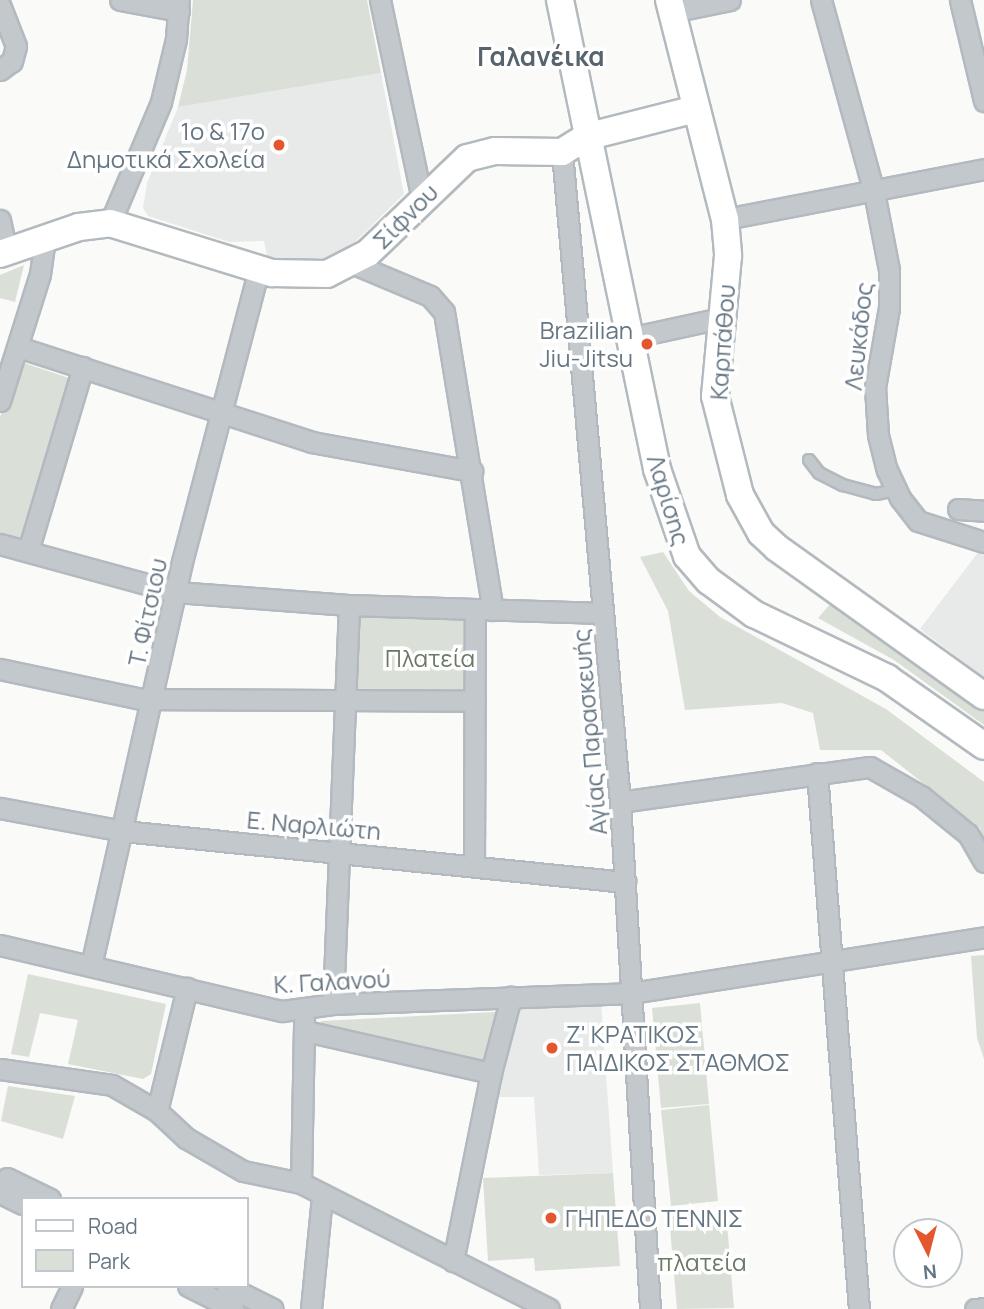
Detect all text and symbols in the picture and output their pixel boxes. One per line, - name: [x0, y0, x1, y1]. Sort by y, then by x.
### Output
- district label: Γαλανέικα: [477, 41, 605, 73]
- place label: 1ο & 17ο Δημοτικά Σχολεία: [67, 117, 265, 173]
- marker: 1ο & 17ο Δημοτικά Σχολεία: [271, 137, 287, 153]
- street label: Σίφνου: [366, 177, 444, 255]
- street label: Λευκάδος: [838, 281, 878, 391]
- street label: Καρπάθου: [704, 283, 740, 401]
- place label: Brazilian Jiu-Jitsu: [539, 316, 633, 372]
- marker: Brazilian Jiu-Jitsu: [639, 336, 655, 352]
- street label: Λαρίσης: [642, 451, 696, 549]
- street label: Τ. Φίτσιου: [122, 555, 172, 669]
- street label: Αγίας Παρασκευής: [566, 628, 612, 836]
- park label: Πλατεία: [385, 644, 475, 672]
- street label: Ε. Ναρλιώτη: [246, 805, 382, 845]
- street label: Κ. Γαλανού: [273, 964, 391, 998]
- place label: Ζ' ΚΡΑΤΙΚΟΣ ΠΑΙΔΙΚΟΣ ΣΤΑΘΜΟΣ: [566, 1020, 790, 1076]
- marker: Ζ' ΚΡΑΤΙΚΟΣ ΠΑΙΔΙΚΟΣ ΣΤΑΘΜΟΣ: [544, 1040, 560, 1056]
- legend: [21, 1197, 248, 1288]
- place label: ΓΗΠΕΔΟ ΤΕΝΝΙΣ: [565, 1204, 743, 1232]
- marker: ΓΗΠΕΔΟ ΤΕΝΝΙΣ: [543, 1210, 559, 1226]
- text: Road: [88, 1212, 138, 1240]
- north arrow: [893, 1218, 963, 1288]
- text: Park: [88, 1247, 130, 1275]
- park label: πλατεία: [657, 1248, 747, 1276]
- text: N: [922, 1258, 938, 1286]

